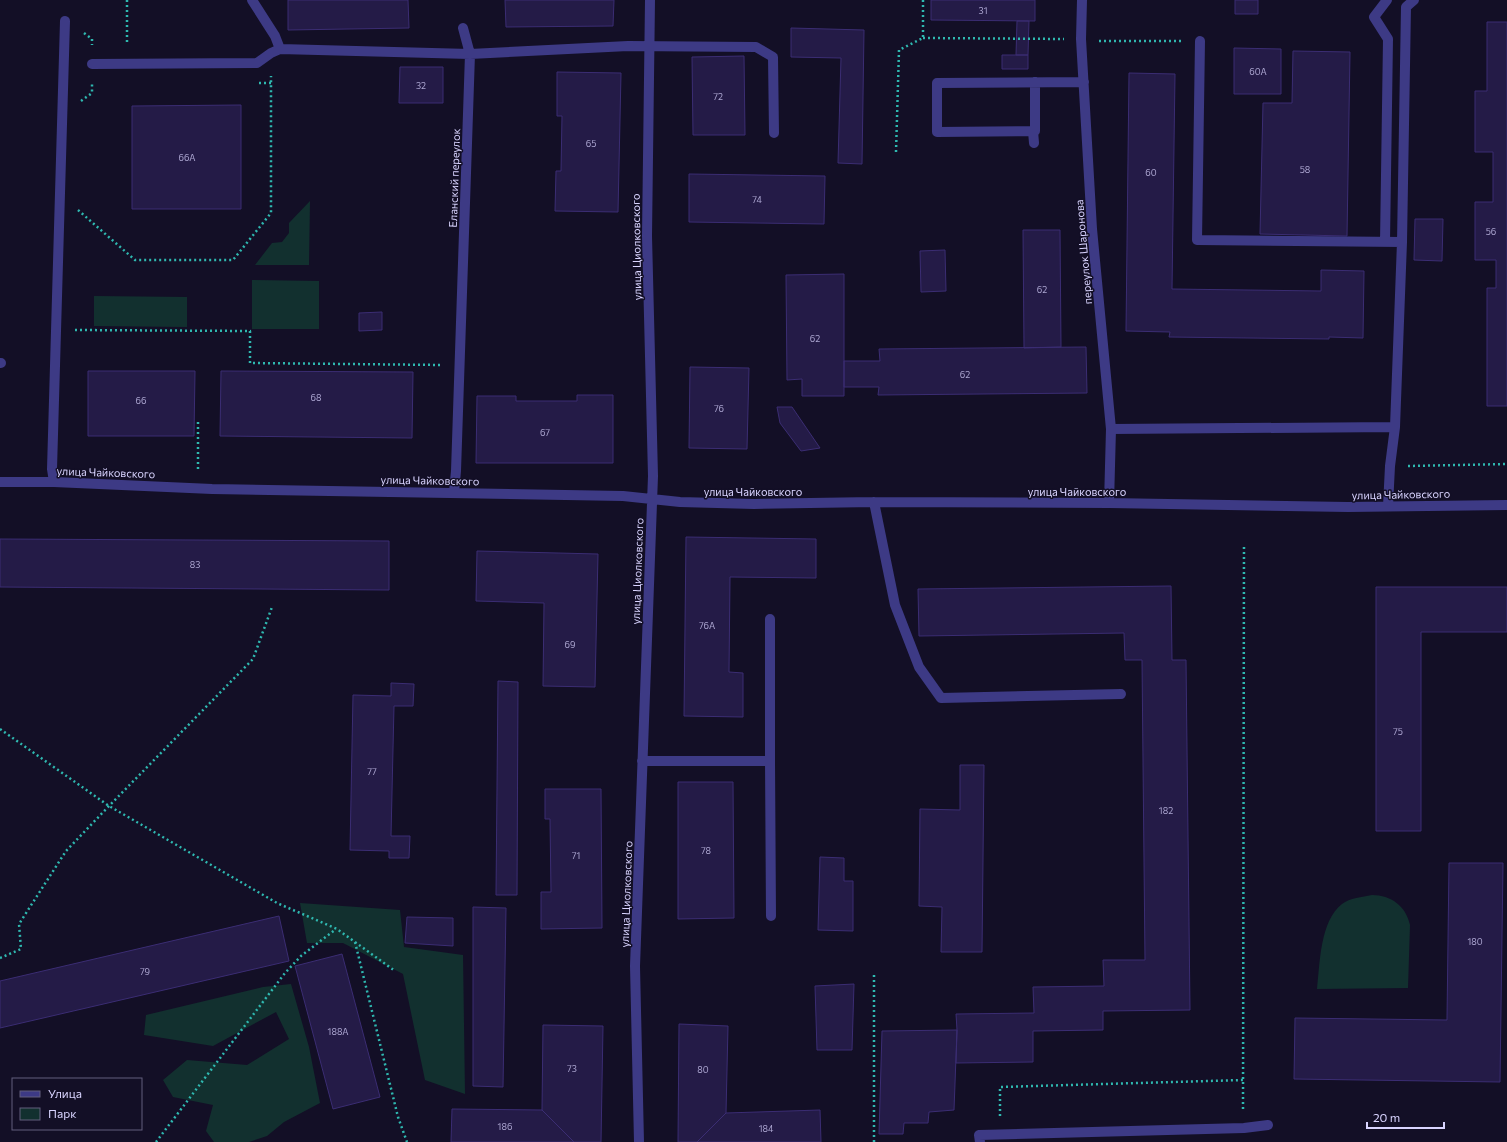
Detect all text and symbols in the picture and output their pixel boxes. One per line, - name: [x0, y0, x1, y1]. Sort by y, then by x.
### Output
- house number: 31: [979, 5, 987, 16]
- house number: 60А: [1249, 66, 1267, 77]
- house number: 32: [416, 80, 426, 91]
- house number: 72: [713, 91, 723, 102]
- street label: Еланский переулок: [446, 128, 462, 228]
- house number: 65: [586, 138, 596, 149]
- house number: 66А: [179, 152, 195, 163]
- house number: 58: [1300, 164, 1310, 175]
- house number: 60: [1145, 167, 1157, 178]
- street label: улица Циолковского: [629, 193, 643, 300]
- house number: 74: [752, 194, 762, 205]
- street label: переулок Шаронова: [1072, 199, 1094, 305]
- house number: 56: [1486, 226, 1496, 237]
- house number: 62: [1037, 284, 1047, 295]
- house number: 62: [810, 333, 820, 344]
- house number: 62: [960, 369, 970, 380]
- house number: 68: [311, 392, 321, 403]
- house number: 66: [136, 395, 146, 406]
- house number: 76: [714, 403, 724, 414]
- house number: 67: [540, 427, 550, 438]
- street label: улица Чайковского: [56, 464, 156, 480]
- street label: улица Чайковского: [381, 473, 480, 487]
- street label: улица Чайковского: [704, 485, 803, 498]
- street label: улица Чайковского: [1028, 485, 1127, 498]
- street label: улица Чайковского: [1352, 487, 1451, 501]
- street label: улица Циолковского: [629, 517, 645, 625]
- house number: 83: [190, 559, 200, 570]
- house number: 76А: [699, 620, 715, 631]
- house number: 69: [565, 639, 575, 650]
- house number: 75: [1393, 726, 1403, 737]
- house number: 77: [367, 766, 377, 777]
- house number: 182: [1159, 805, 1173, 816]
- street label: улица Циолковского: [618, 840, 634, 948]
- house number: 78: [701, 845, 711, 856]
- house number: 71: [572, 850, 580, 861]
- house number: 180: [1467, 936, 1483, 947]
- house number: 79: [140, 966, 150, 977]
- house number: 188А: [328, 1026, 348, 1037]
- house number: 73: [567, 1063, 577, 1074]
- house number: 80: [697, 1064, 709, 1075]
- legend: [12, 1078, 142, 1130]
- text: Улица: [48, 1086, 82, 1100]
- scale bar: [1367, 1104, 1444, 1130]
- text: Парк: [48, 1106, 77, 1120]
- text: 20 m: [1373, 1110, 1400, 1124]
- house number: 186: [498, 1121, 512, 1132]
- house number: 184: [759, 1123, 774, 1134]

